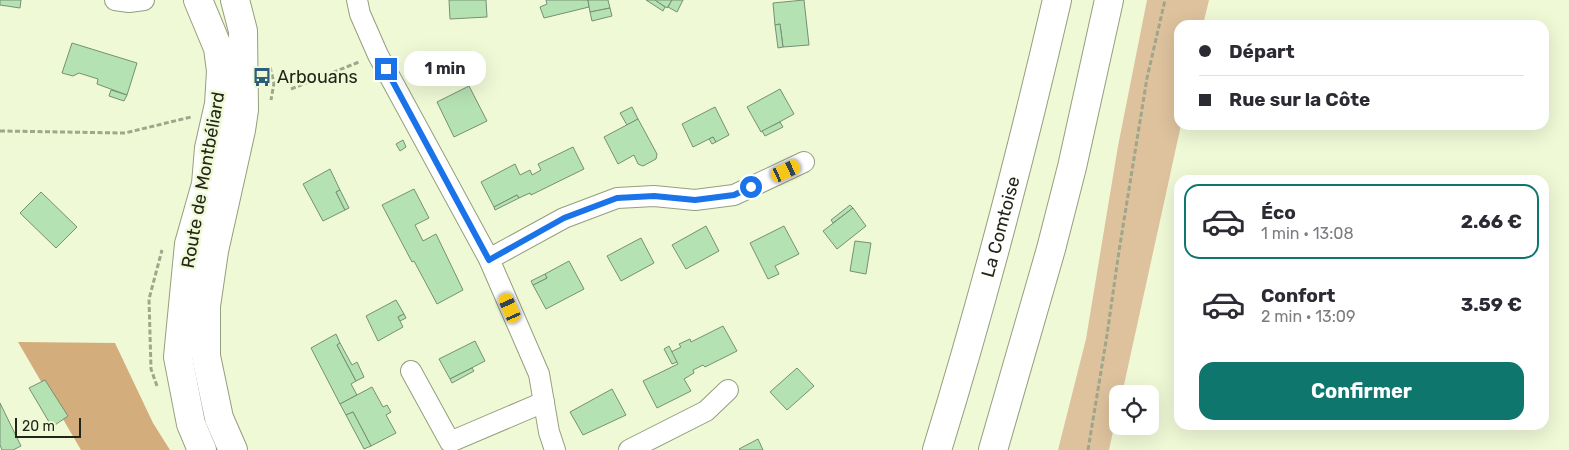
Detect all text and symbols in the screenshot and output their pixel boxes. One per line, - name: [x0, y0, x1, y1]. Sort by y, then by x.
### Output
- text: Départ: [1229, 40, 1295, 63]
- callout: 1 min: [404, 52, 486, 86]
- route end: [375, 58, 397, 80]
- text: 1 min: [425, 59, 465, 78]
- bus stop icon: Arbouans: [251, 66, 273, 88]
- place label: Arbouans: [277, 66, 358, 88]
- text: Rue sur la Côte: [1229, 88, 1370, 111]
- street label: Route de Montbéliard: [177, 90, 229, 270]
- car: [769, 158, 802, 184]
- street label: La Comtoise: [977, 174, 1025, 280]
- route start: [740, 176, 762, 198]
- icon: car: [1201, 199, 1246, 244]
- text: Éco: [1261, 201, 1296, 224]
- text: 2.66 €: [1461, 210, 1522, 233]
- text: 1 min · 13:08: [1261, 224, 1354, 243]
- icon: car: [1201, 282, 1246, 327]
- text: Confort: [1261, 284, 1335, 307]
- car: [497, 291, 522, 325]
- text: 3.59 €: [1461, 293, 1522, 316]
- text: 2 min · 13:09: [1261, 307, 1355, 326]
- button: Confirmer: [1199, 362, 1524, 420]
- map controls: [1109, 385, 1159, 435]
- button: locate: [1109, 385, 1159, 435]
- scale bar: [15, 415, 81, 438]
- text: 20 m: [22, 418, 55, 435]

